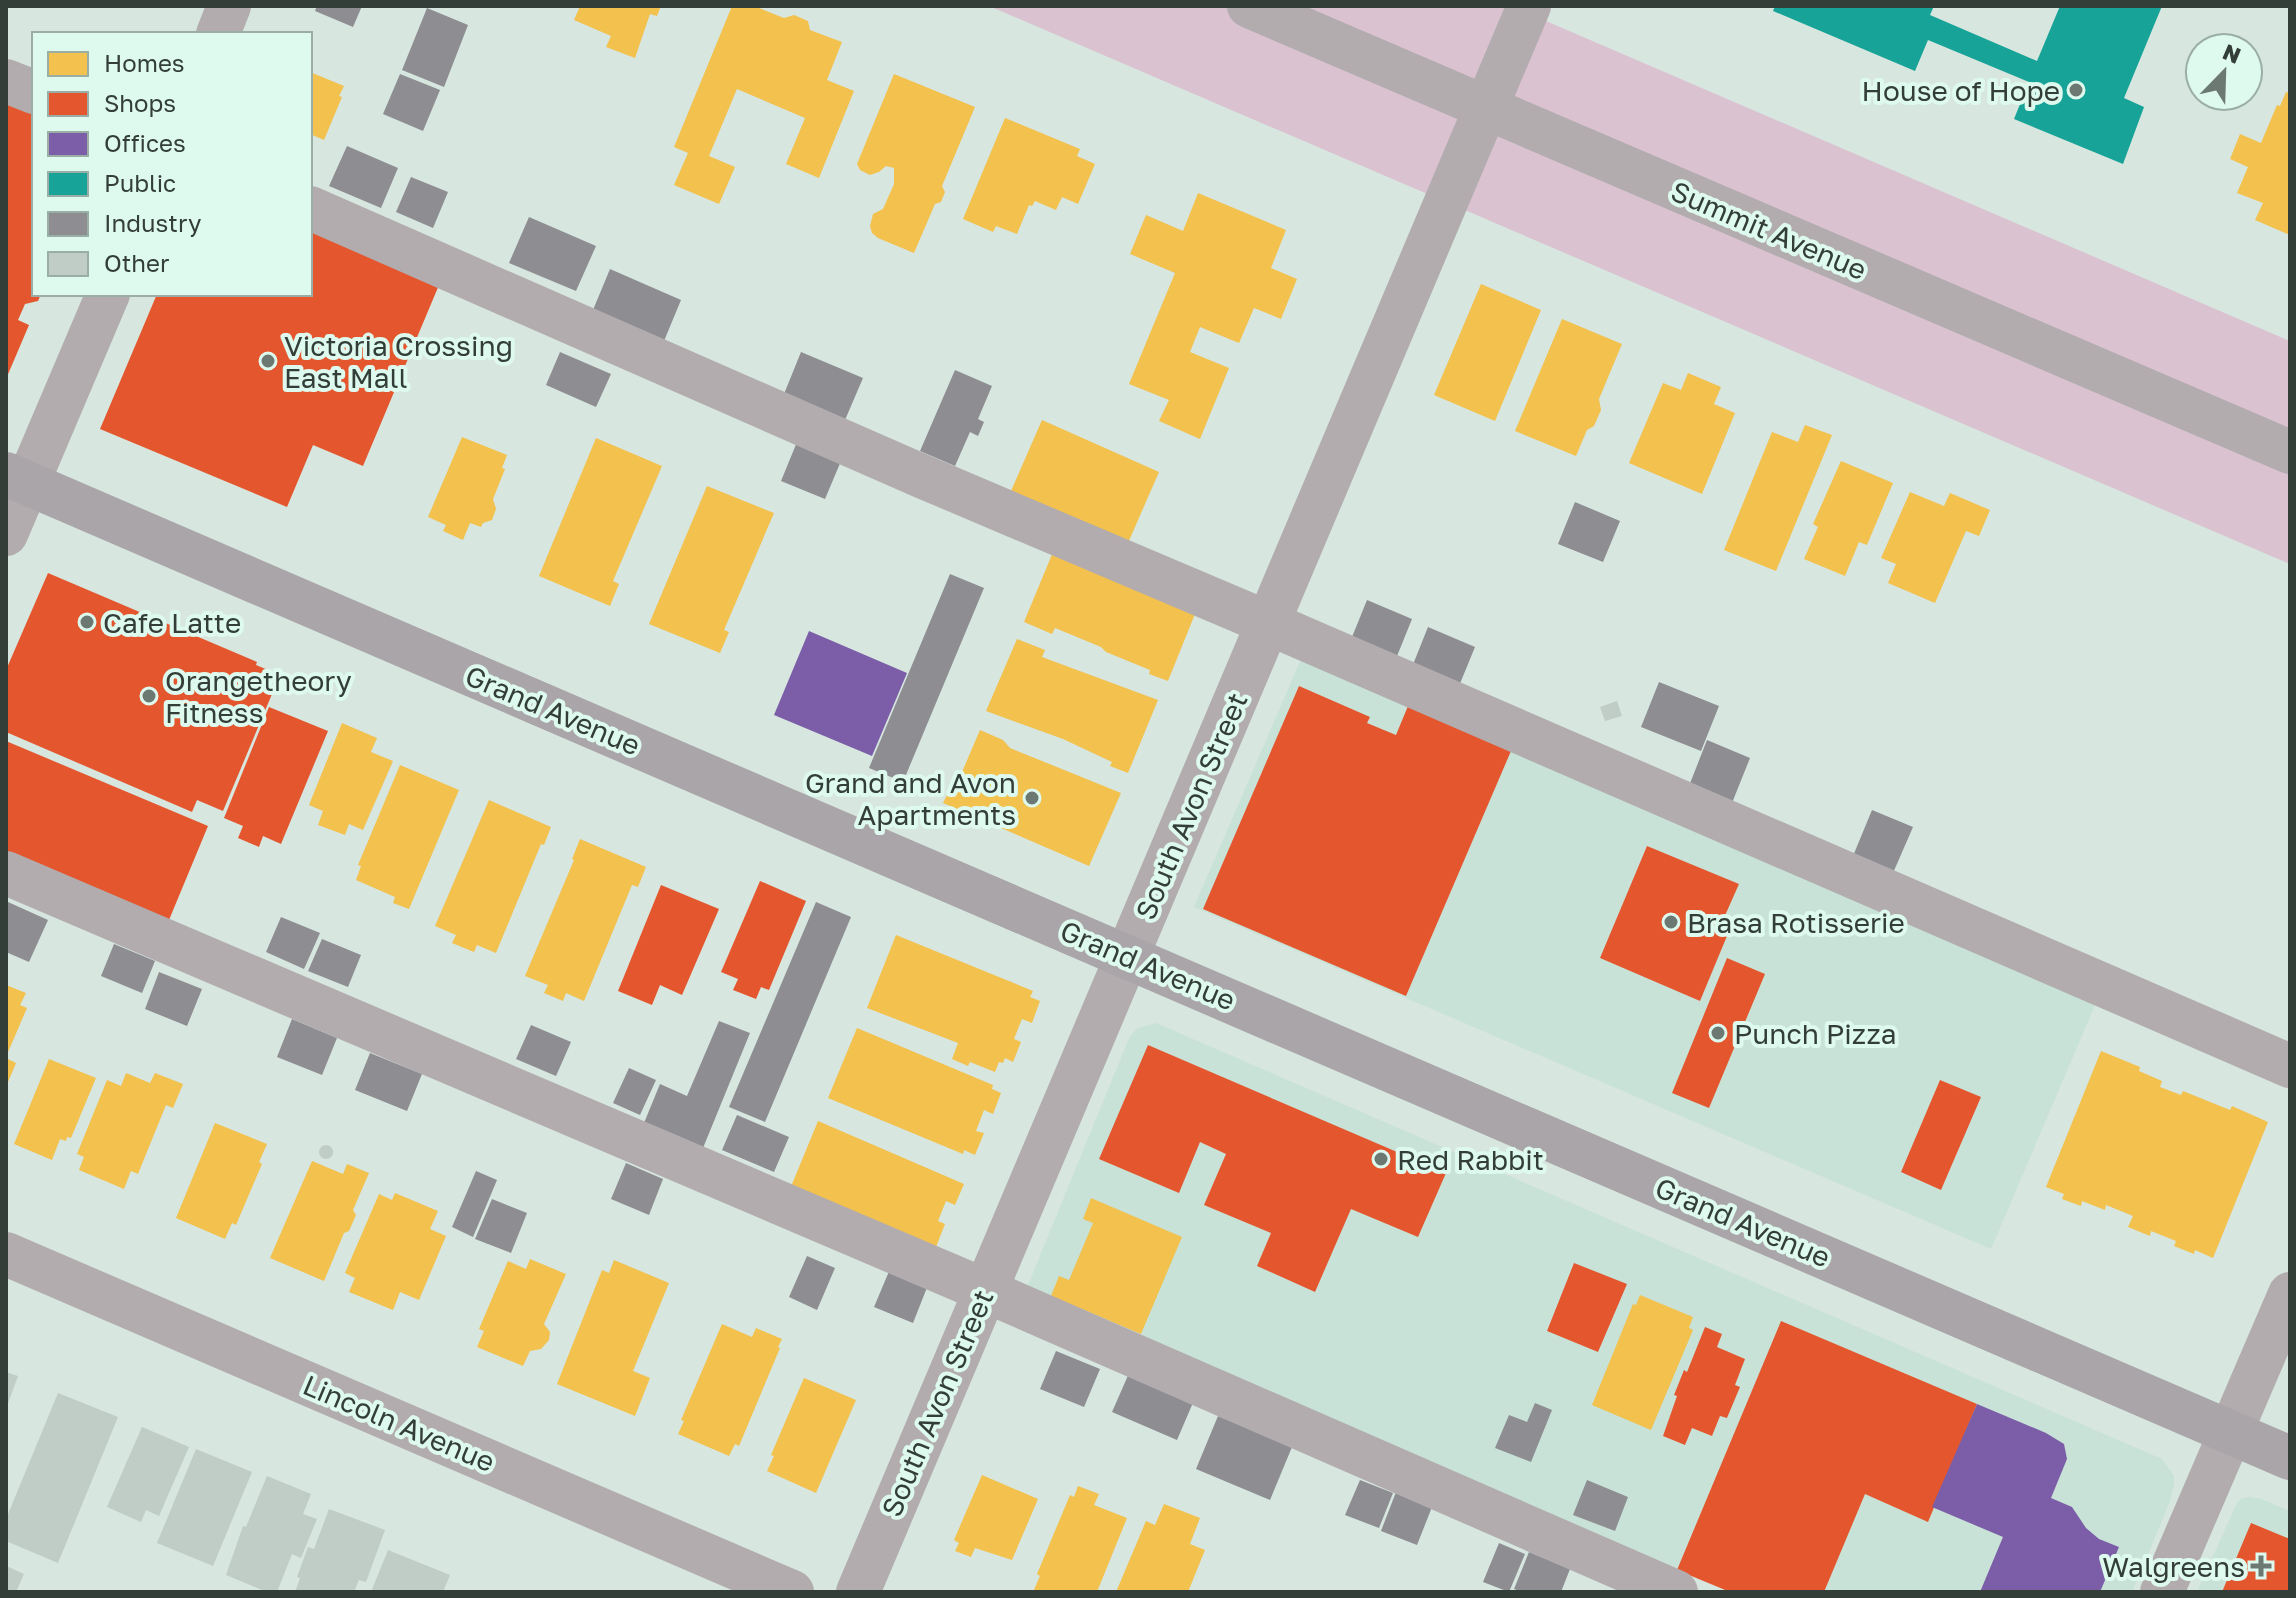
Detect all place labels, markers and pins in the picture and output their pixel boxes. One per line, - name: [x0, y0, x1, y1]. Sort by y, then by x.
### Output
- place label: House of Hope: [1862, 74, 2060, 107]
- marker: House of Hope: [2067, 81, 2085, 99]
- place label: Victoria Crossing East Mall: [284, 329, 513, 394]
- marker: Victoria Crossing East Mall: [259, 352, 277, 370]
- place label: Cafe Latte: [103, 606, 241, 639]
- marker: Cafe Latte: [78, 613, 96, 631]
- place label: Orangetheory Fitness: [165, 664, 352, 729]
- marker: Orangetheory Fitness: [140, 687, 158, 705]
- place label: Grand and Avon Apartments: [805, 766, 1016, 831]
- marker: Grand and Avon Apartments: [1023, 789, 1041, 807]
- place label: Brasa Rotisserie: [1687, 906, 1905, 939]
- marker: Brasa Rotisserie: [1662, 913, 1680, 931]
- place label: Punch Pizza: [1734, 1017, 1897, 1050]
- marker: Punch Pizza: [1709, 1024, 1727, 1042]
- place label: Red Rabbit: [1397, 1143, 1544, 1176]
- marker: Red Rabbit: [1372, 1150, 1390, 1168]
- place label: Walgreens: [2102, 1550, 2245, 1583]
- marker: Walgreens: [2252, 1557, 2270, 1575]

